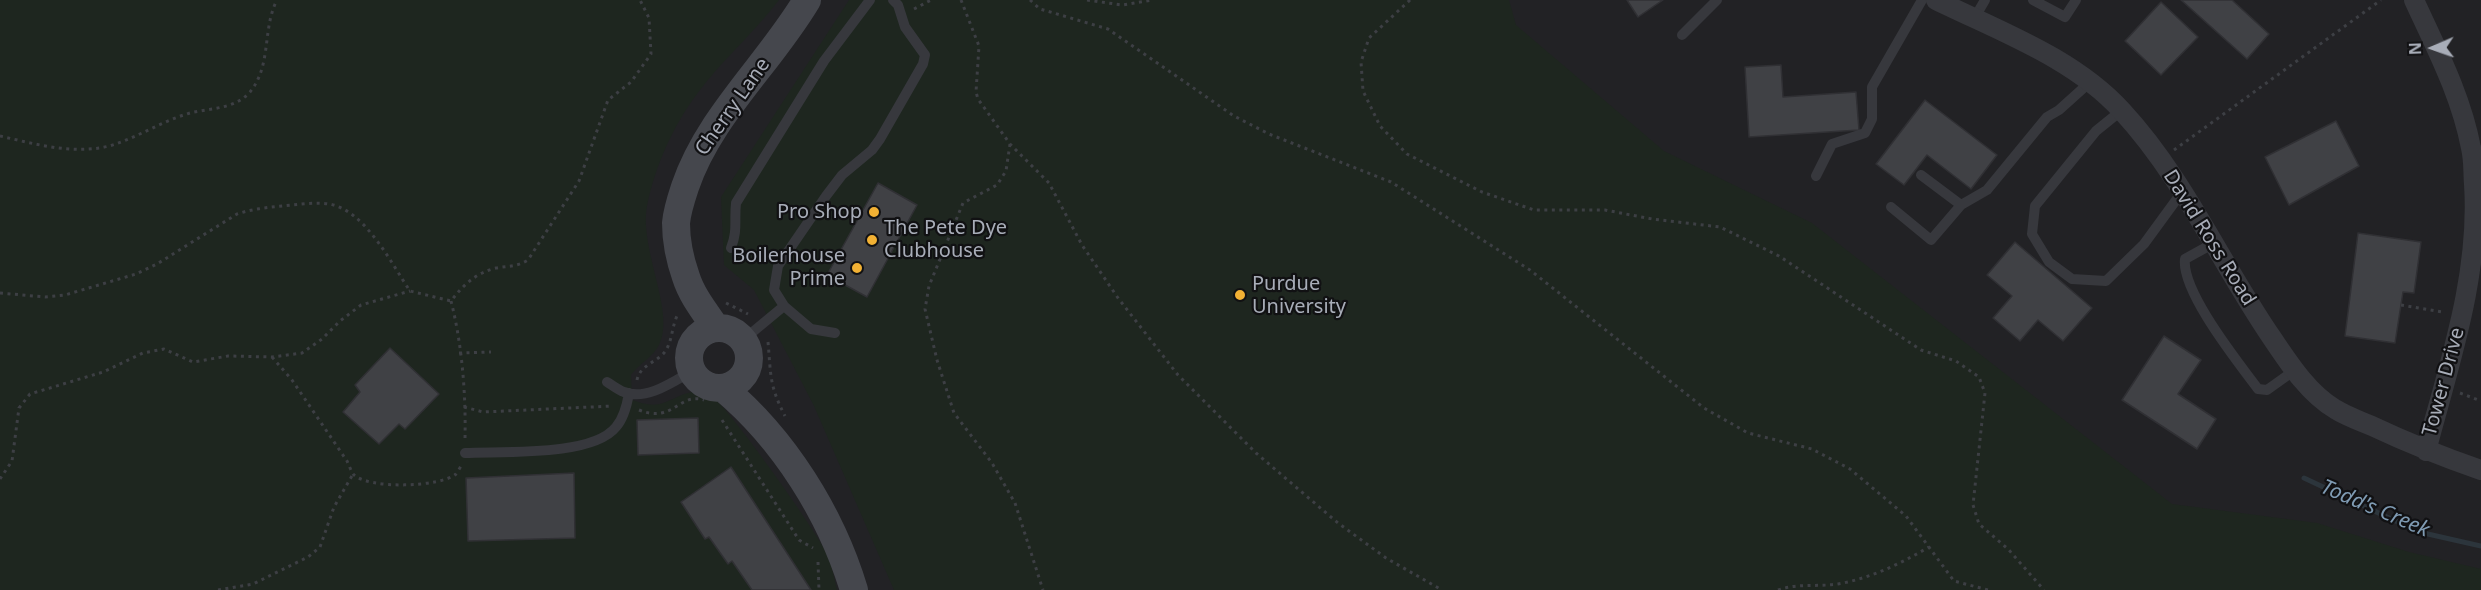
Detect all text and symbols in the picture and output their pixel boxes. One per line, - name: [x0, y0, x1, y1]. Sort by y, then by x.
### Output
- north arrow: [2403, 18, 2463, 78]
- text: N: [2404, 42, 2426, 56]
- street label: Cherry Lane: [691, 54, 775, 160]
- street label: David Ross Road: [2158, 166, 2260, 310]
- place label: Pro Shop: [777, 200, 862, 224]
- marker: Pro Shop: [867, 205, 881, 219]
- place label: The Pete Dye Clubhouse: [884, 216, 1007, 263]
- marker: The Pete Dye Clubhouse: [865, 233, 879, 247]
- place label: Boilerhouse Prime: [732, 244, 845, 291]
- marker: Boilerhouse Prime: [850, 261, 864, 275]
- place label: Purdue University: [1252, 272, 1346, 319]
- marker: Purdue University: [1233, 288, 1247, 302]
- street label: Tower Drive: [2418, 325, 2470, 439]
- water label: Todd's Creek: [2317, 475, 2433, 543]

